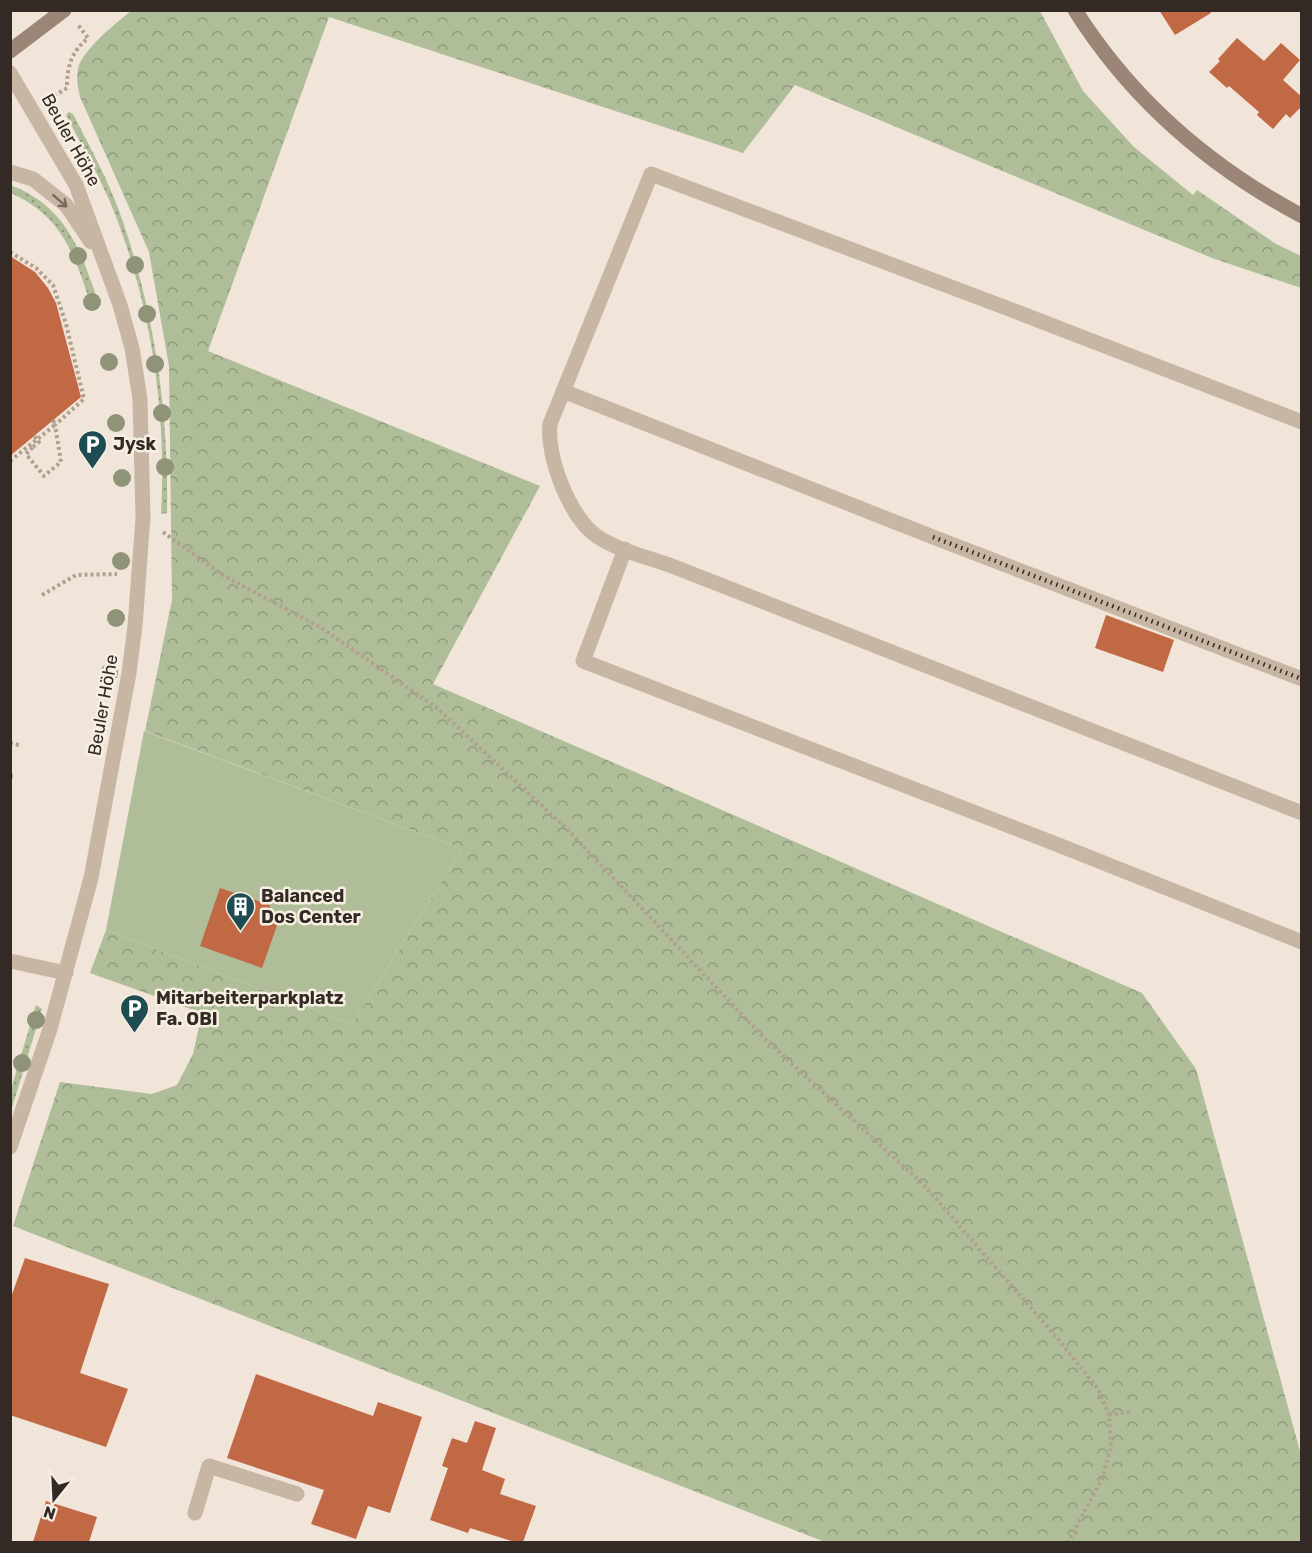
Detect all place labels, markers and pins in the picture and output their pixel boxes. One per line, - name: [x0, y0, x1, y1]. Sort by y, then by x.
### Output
- parking icon: Jysk: [76, 428, 108, 470]
- place label: Jysk: [113, 433, 156, 455]
- place label: Balanced Dos Center: [261, 885, 361, 928]
- building icon: Balanced Dos Center: [224, 890, 256, 932]
- place label: Mitarbeiterparkplatz Fa. OBI: [156, 987, 344, 1030]
- parking icon: Mitarbeiterparkplatz Fa. OBI: [119, 992, 151, 1034]

